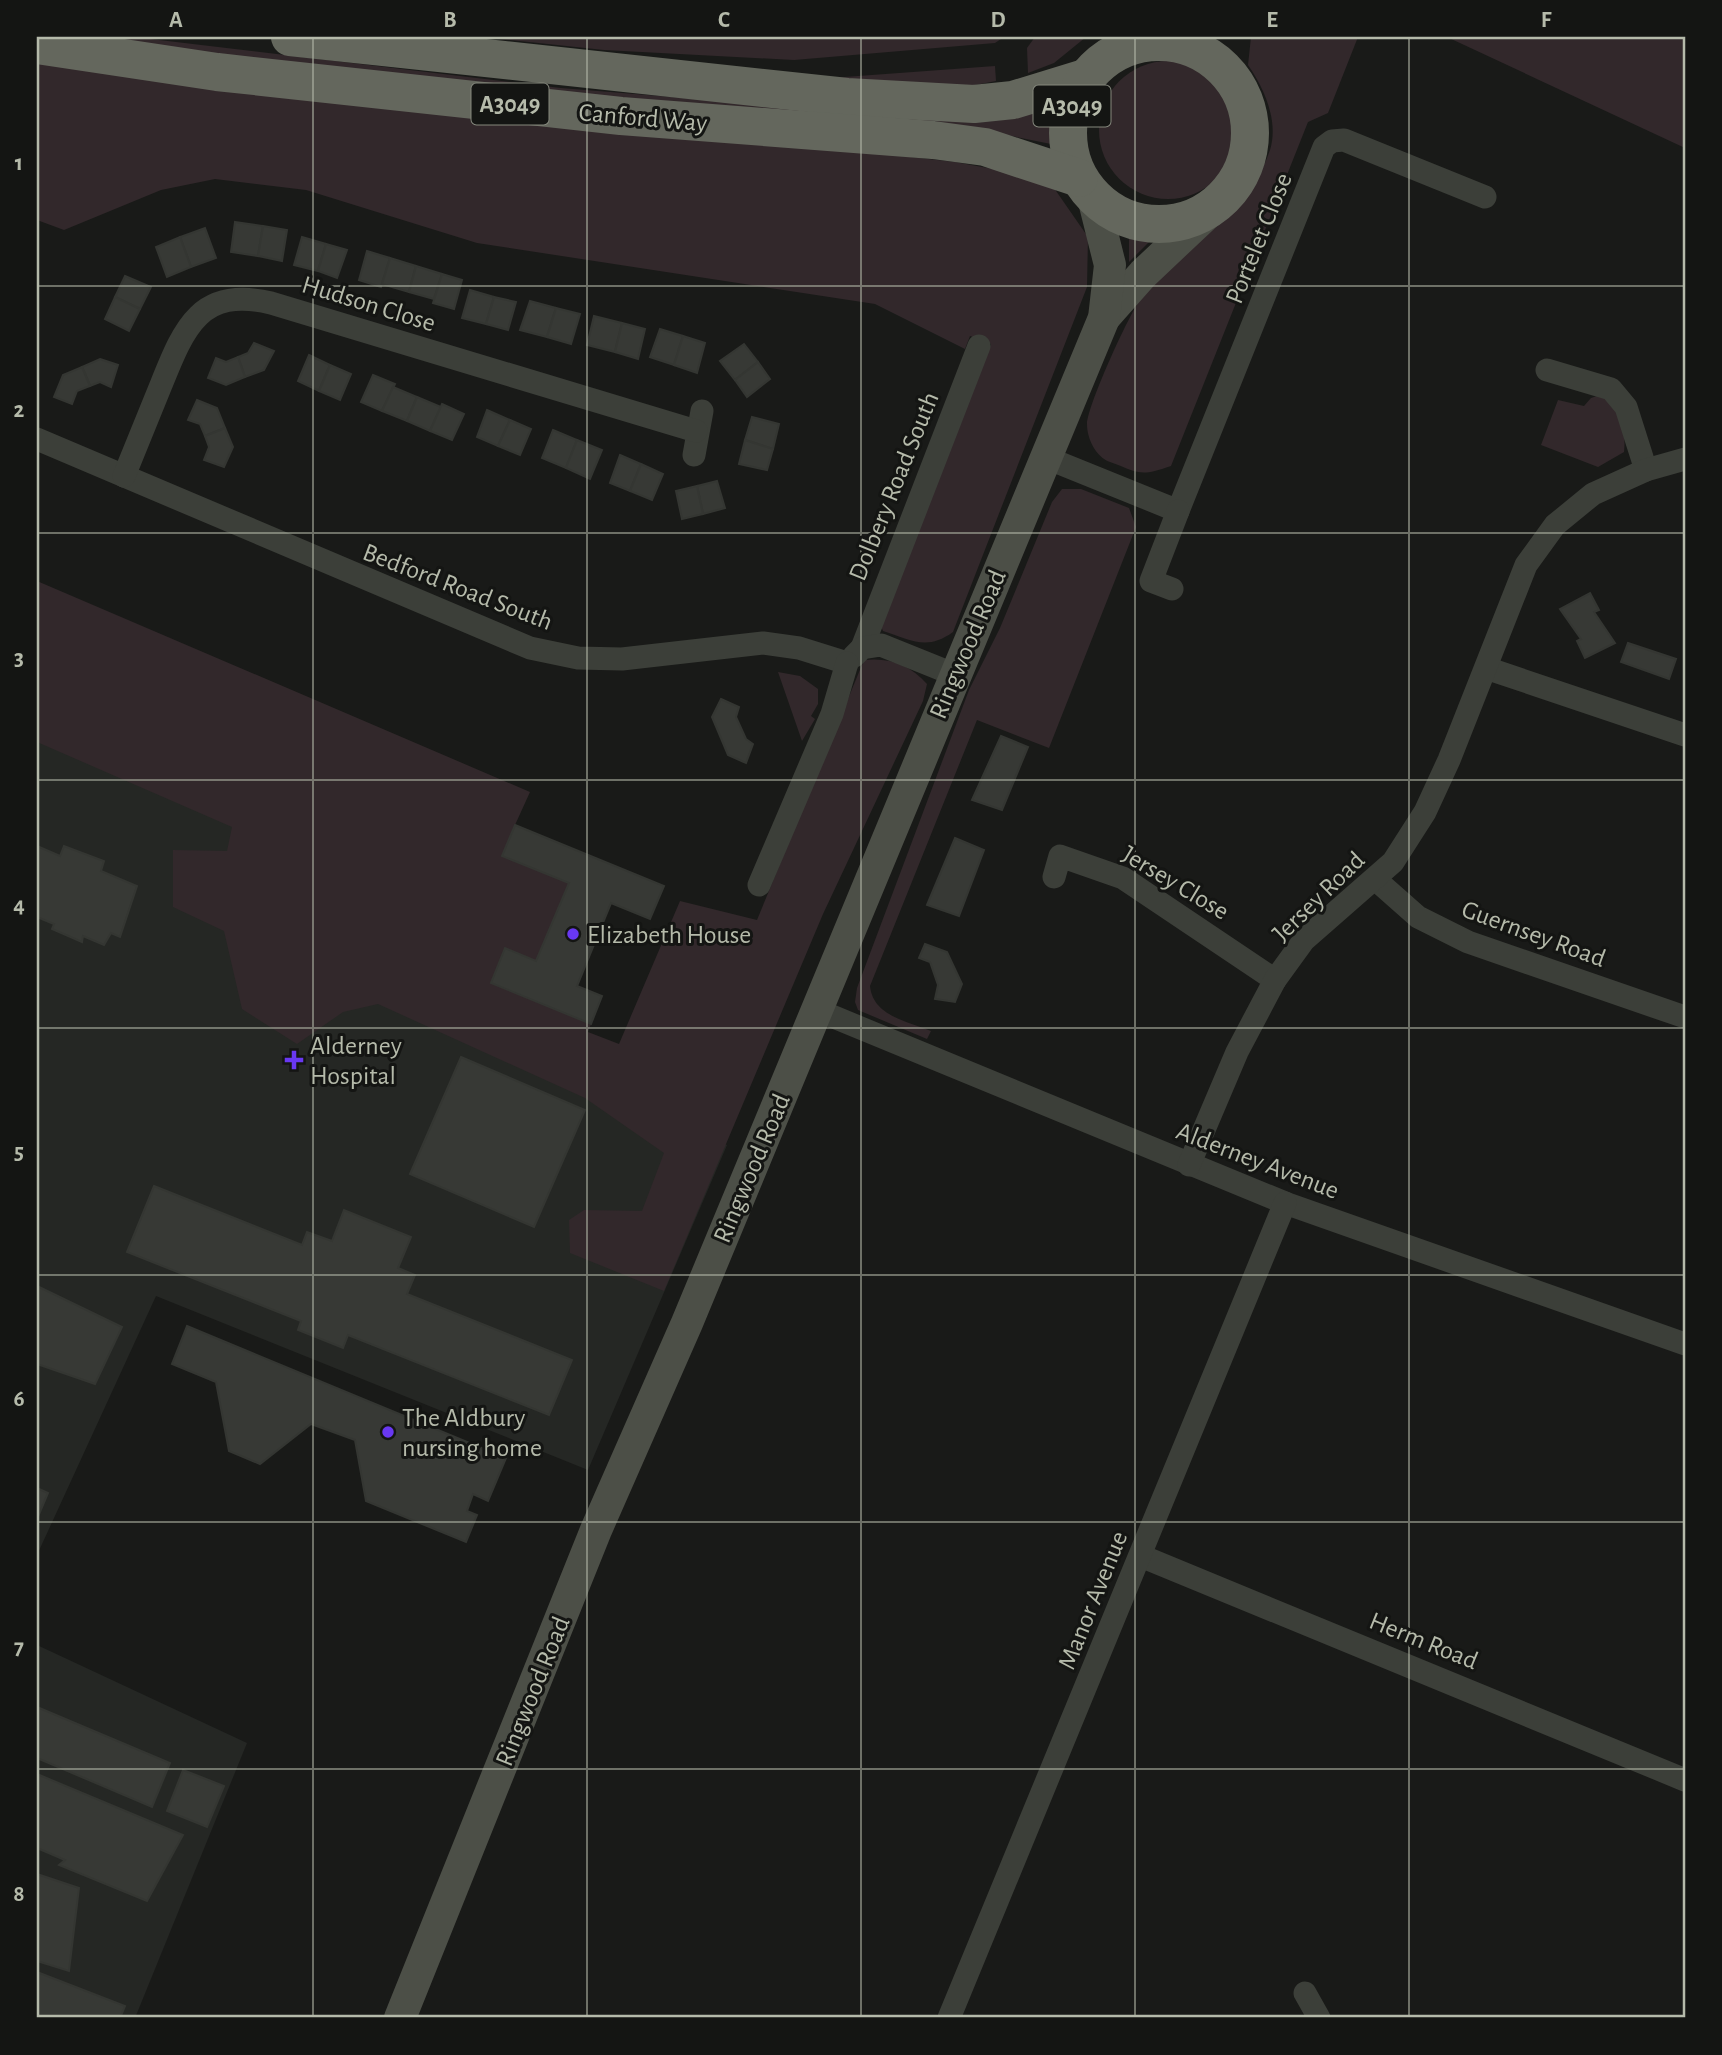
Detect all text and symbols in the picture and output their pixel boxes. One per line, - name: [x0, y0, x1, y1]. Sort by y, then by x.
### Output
- text: A: [169, 9, 183, 32]
- text: B: [443, 9, 457, 32]
- text: C: [718, 9, 730, 32]
- text: D: [990, 9, 1006, 32]
- text: E: [1266, 9, 1278, 32]
- text: F: [1541, 9, 1552, 32]
- road number: A3049: [472, 84, 548, 124]
- road number: A3049: [1034, 86, 1110, 126]
- street label: Canford Way: [577, 99, 708, 137]
- text: 1: [15, 152, 23, 175]
- street label: Portelet Close: [1221, 169, 1297, 307]
- street label: Hudson Close: [299, 271, 439, 337]
- street label: Dolbery Road South: [844, 388, 944, 584]
- text: 2: [14, 399, 25, 422]
- street label: Bedford Road South: [359, 539, 556, 635]
- street label: Ringwood Road: [925, 566, 1011, 723]
- text: 3: [14, 647, 24, 670]
- street label: Jersey Close: [1118, 841, 1233, 925]
- street label: Jersey Road: [1268, 847, 1370, 947]
- text: 4: [13, 894, 25, 917]
- street label: Guernsey Road: [1458, 896, 1609, 972]
- place label: Elizabeth House: [587, 922, 751, 948]
- marker: Elizabeth House: [565, 926, 581, 942]
- place label: Alderney Hospital: [310, 1033, 402, 1089]
- marker: Alderney Hospital: [284, 1050, 304, 1070]
- street label: Ringwood Road: [709, 1090, 795, 1247]
- street label: Alderney Avenue: [1173, 1118, 1343, 1204]
- text: 5: [14, 1141, 24, 1164]
- text: 6: [13, 1388, 25, 1411]
- place label: The Aldbury nursing home: [402, 1405, 542, 1461]
- marker: The Aldbury nursing home: [380, 1424, 396, 1440]
- street label: Manor Avenue: [1053, 1528, 1132, 1673]
- street label: Herm Road: [1366, 1607, 1482, 1674]
- street label: Ringwood Road: [491, 1613, 575, 1770]
- text: 7: [14, 1636, 24, 1659]
- text: 8: [13, 1883, 25, 1906]

